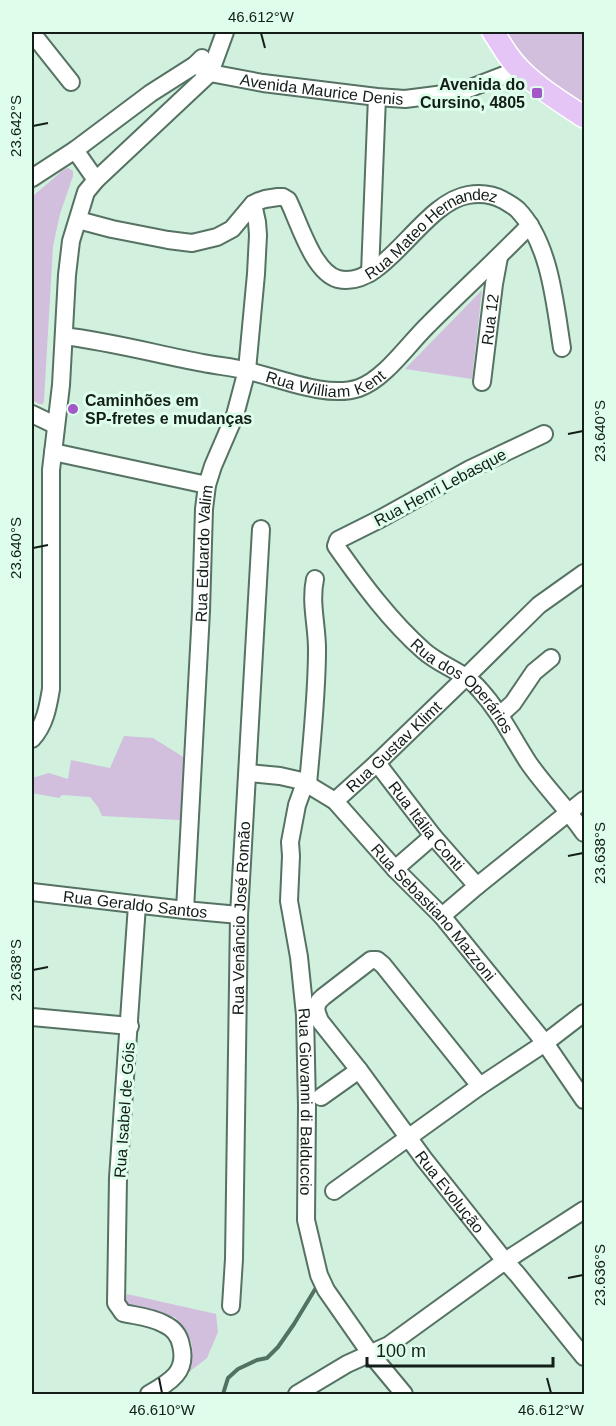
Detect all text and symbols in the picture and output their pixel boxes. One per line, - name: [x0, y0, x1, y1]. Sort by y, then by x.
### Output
- text: 46.612°W: [228, 8, 295, 25]
- street label: Avenida Maurice Denis: [239, 71, 404, 108]
- place label: Avenida do Cursino, 4805: [420, 76, 525, 111]
- marker: Avenida do Cursino, 4805: [530, 86, 544, 100]
- text: 23.642°S: [7, 95, 24, 157]
- street label: Rua Mateo Hernandez: [362, 186, 500, 283]
- street label: Rua 12: [479, 293, 502, 346]
- street label: Rua William Kent: [264, 367, 389, 400]
- place label: Caminhões em SP-fretes e mudanças: [85, 392, 252, 427]
- text: 23.640°S: [591, 400, 608, 462]
- marker: Caminhões em SP-fretes e mudanças: [66, 402, 80, 416]
- street label: Rua Henri Lebasque: [371, 445, 509, 529]
- street label: Rua Eduardo Valim: [192, 484, 216, 623]
- text: 23.640°S: [7, 517, 24, 579]
- street label: Rua dos Operários: [407, 635, 516, 736]
- street label: Rua Gustav Klimt: [343, 697, 445, 796]
- street label: Rua Itália Conti: [385, 778, 467, 874]
- street label: Rua Venâncio José Romão: [230, 821, 253, 1015]
- text: 23.638°S: [591, 822, 608, 884]
- street label: Rua Sebastiano Mazzoni: [368, 840, 499, 984]
- street label: Rua Geraldo Santos: [62, 888, 208, 921]
- text: 23.638°S: [7, 939, 24, 1001]
- street label: Rua Giovanni di Balduccio: [295, 1007, 315, 1196]
- street label: Rua Isabel de Góis: [111, 1042, 138, 1179]
- street label: Rua Evolução: [412, 1148, 487, 1236]
- text: 23.636°S: [591, 1244, 608, 1306]
- scale bar: [367, 1330, 553, 1368]
- text: 100 m: [376, 1341, 426, 1361]
- text: 46.610°W: [129, 1401, 196, 1418]
- text: 46.612°W: [518, 1401, 585, 1418]

